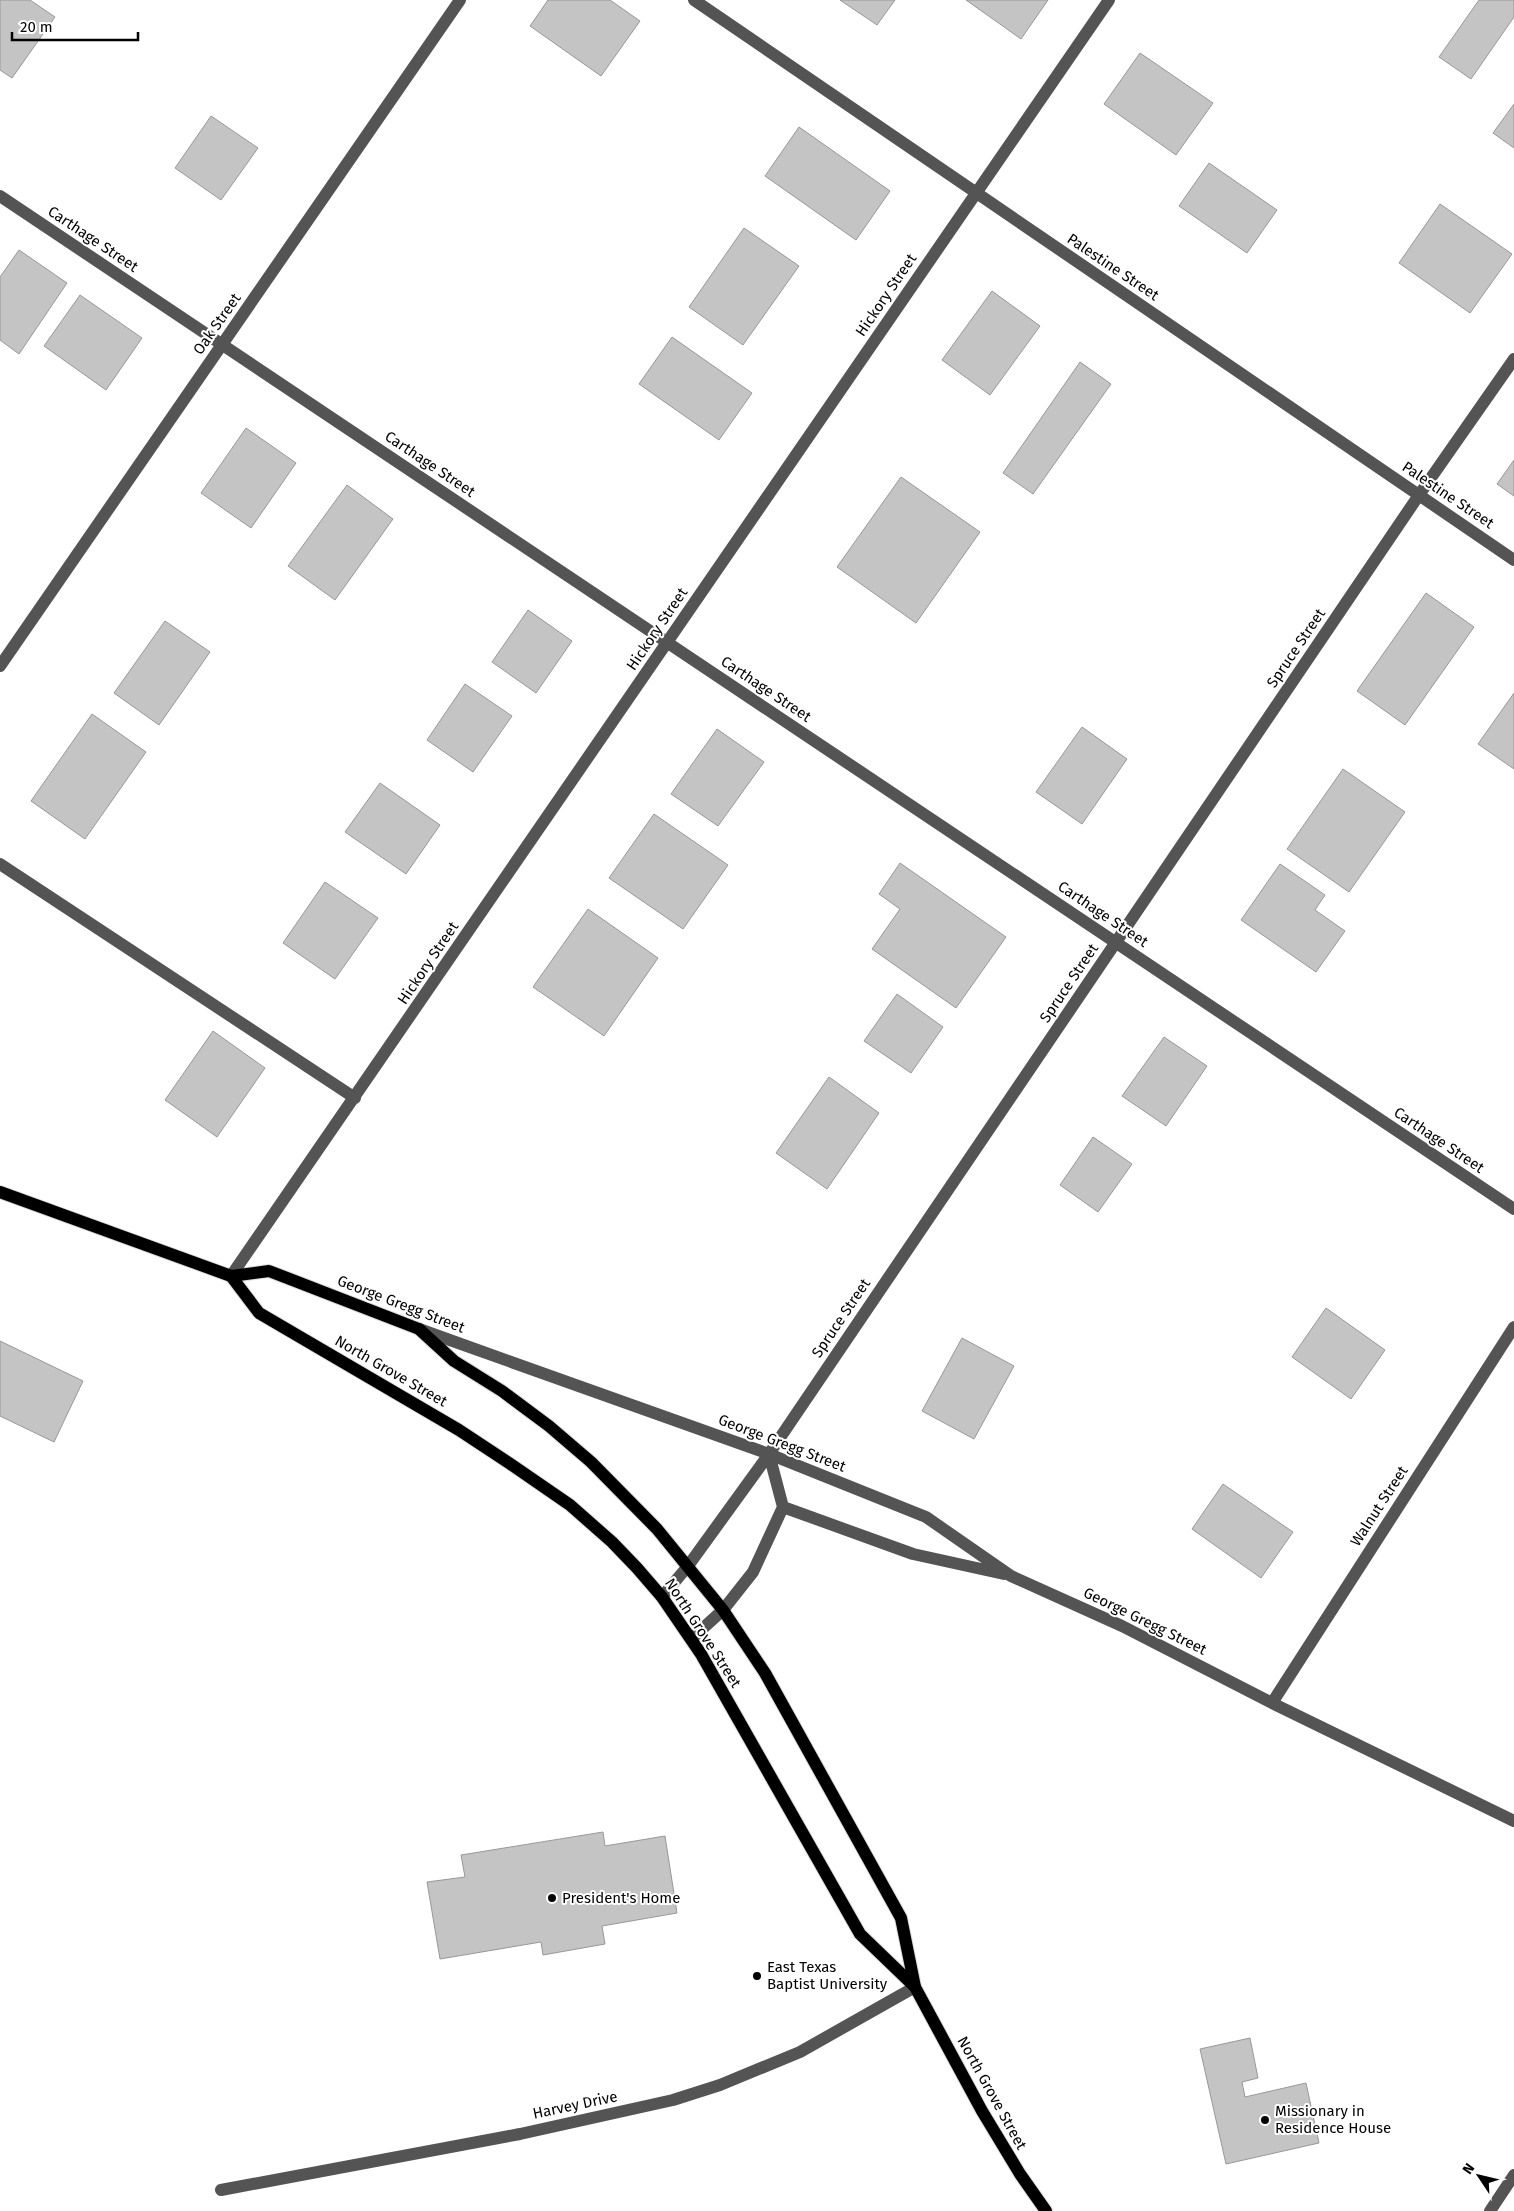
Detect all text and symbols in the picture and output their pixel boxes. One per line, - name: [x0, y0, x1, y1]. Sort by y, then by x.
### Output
- scale bar: [12, 10, 139, 42]
- text: 20 m: [20, 18, 53, 36]
- street label: Carthage Street: [45, 202, 142, 276]
- street label: Palestine Street: [1064, 230, 1163, 305]
- street label: Hickory Street: [852, 250, 921, 340]
- street label: Oak Street: [189, 289, 245, 358]
- street label: Carthage Street: [382, 427, 479, 501]
- street label: Palestine Street: [1399, 458, 1498, 533]
- street label: Hickory Street: [623, 584, 692, 674]
- street label: Spruce Street: [1263, 605, 1329, 691]
- street label: Carthage Street: [718, 652, 815, 726]
- street label: Carthage Street: [1055, 877, 1152, 951]
- street label: Hickory Street: [394, 918, 463, 1008]
- street label: Spruce Street: [1036, 940, 1102, 1026]
- street label: Carthage Street: [1391, 1103, 1488, 1177]
- street label: George Gregg Street: [335, 1271, 468, 1337]
- street label: Spruce Street: [808, 1275, 874, 1361]
- street label: North Grove Street: [332, 1332, 451, 1411]
- street label: George Gregg Street: [716, 1410, 849, 1476]
- street label: Walnut Street: [1346, 1462, 1412, 1549]
- street label: North Grove Street: [661, 1575, 745, 1691]
- street label: George Gregg Street: [1080, 1583, 1210, 1659]
- place label: President's Home: [562, 1889, 680, 1907]
- marker: President's Home: [546, 1892, 558, 1904]
- place label: East Texas Baptist University: [767, 1958, 888, 1993]
- marker: East Texas Baptist University: [751, 1970, 763, 1982]
- street label: North Grove Street: [953, 2033, 1031, 2153]
- street label: Harvey Drive: [531, 2087, 619, 2123]
- place label: Missionary in Residence House: [1275, 2102, 1391, 2137]
- marker: Missionary in Residence House: [1259, 2114, 1271, 2126]
- north arrow: [1454, 2151, 1504, 2201]
- text: N: [1459, 2160, 1478, 2178]

